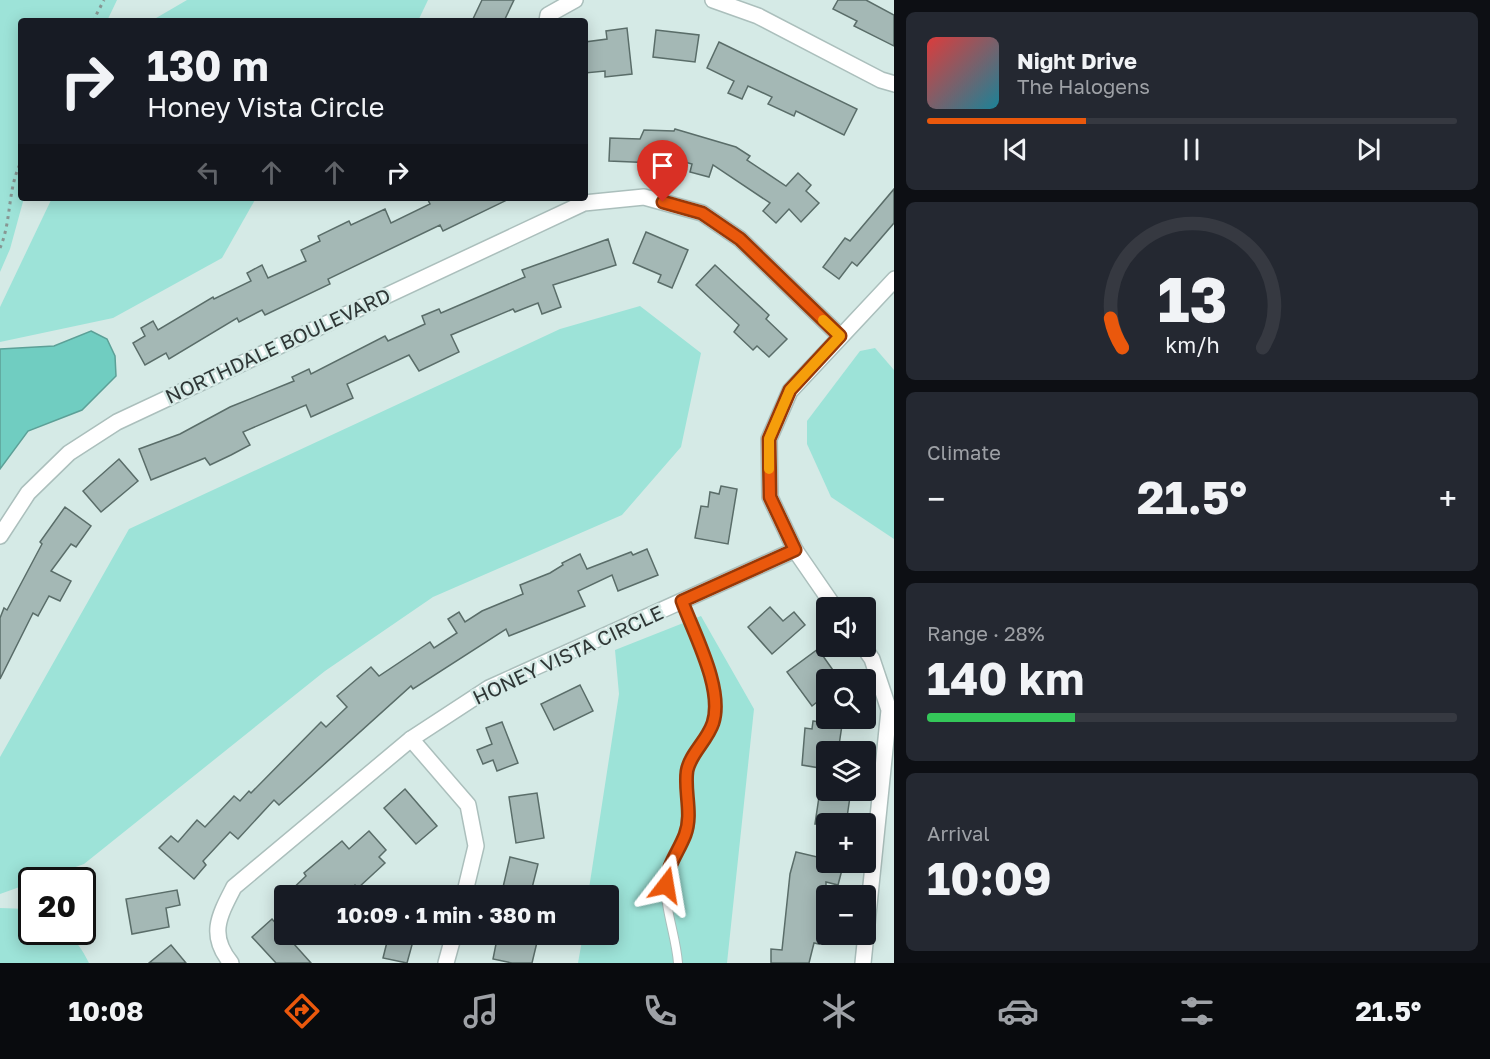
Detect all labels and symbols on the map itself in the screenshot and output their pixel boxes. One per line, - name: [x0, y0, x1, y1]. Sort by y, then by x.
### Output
- pin: [637, 140, 688, 202]
- street label: NORTHDALE BOULEVARD: [161, 282, 394, 408]
- street label: HONEY VISTA CIRCLE: [468, 599, 667, 709]
- position arrow: [634, 853, 698, 917]
- speed limit sign: 20: [18, 867, 96, 945]

